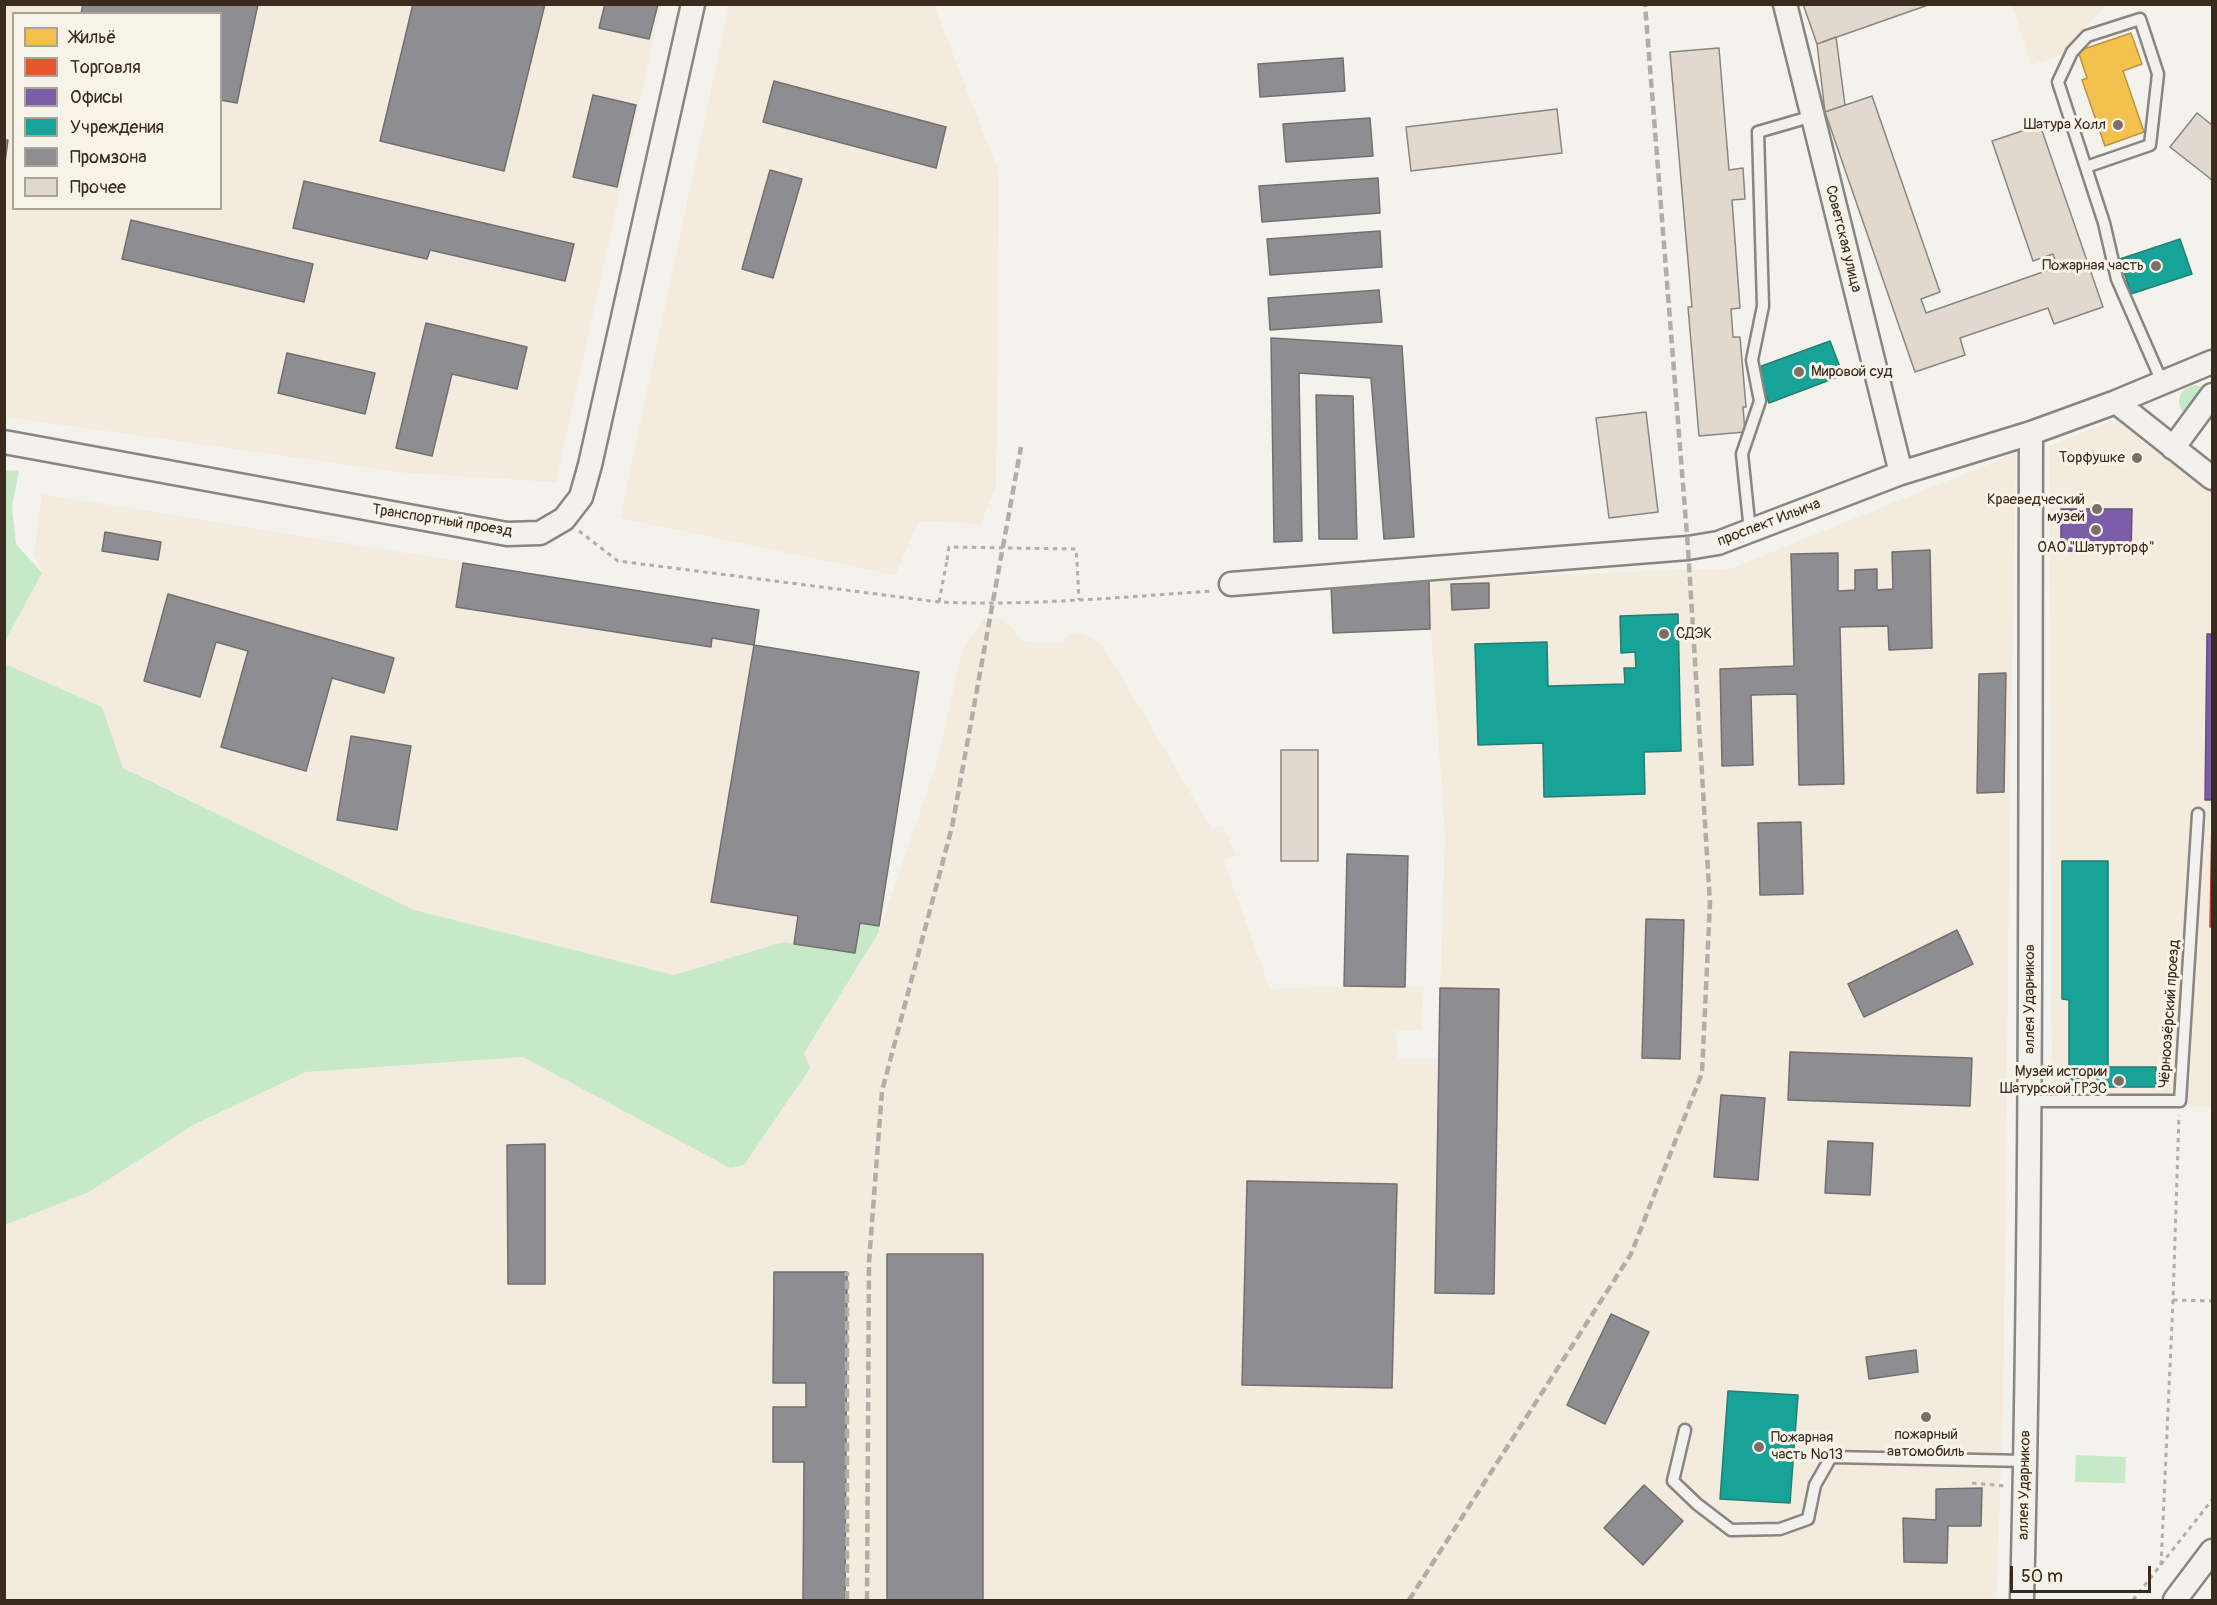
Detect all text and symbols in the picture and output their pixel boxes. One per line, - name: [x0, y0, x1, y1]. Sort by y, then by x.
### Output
- legend: [12, 12, 222, 210]
- text: Жильё: [70, 26, 116, 49]
- text: Торговля: [70, 56, 141, 79]
- text: Офисы: [70, 86, 123, 109]
- text: Учреждения: [70, 116, 164, 139]
- place label: Шатура Холл: [2024, 116, 2106, 134]
- marker: Шатура Холл: [2111, 118, 2125, 132]
- text: Промзона: [70, 146, 147, 169]
- text: Прочее: [70, 176, 126, 199]
- street label: Советская улица: [1821, 184, 1865, 294]
- place label: Пожарная часть: [2042, 257, 2144, 275]
- marker: Пожарная часть: [2149, 259, 2163, 273]
- place label: Мировой суд: [1811, 363, 1893, 381]
- marker: Мировой суд: [1792, 365, 1806, 379]
- place label: Торфушке: [2059, 449, 2125, 467]
- marker: Торфушке: [2130, 451, 2144, 465]
- place label: Краеведческий музей: [1987, 491, 2085, 526]
- street label: проспект Ильича: [1715, 495, 1823, 551]
- street label: Транспортный проезд: [371, 501, 513, 541]
- marker: Краеведческий музей: [2090, 502, 2104, 516]
- marker: ОАО "Шатурторф": [2089, 523, 2103, 537]
- place label: ОАО "Шатурторф": [2037, 539, 2155, 557]
- place label: СДЭК: [1676, 625, 1712, 643]
- marker: СДЭК: [1657, 627, 1671, 641]
- street label: Чёрноозёрский проезд: [2156, 939, 2184, 1089]
- street label: аллея Ударников: [2021, 944, 2039, 1054]
- place label: Музей истории Шатурской ГРЭС: [2000, 1063, 2107, 1098]
- marker: Музей истории Шатурской ГРЭС: [2112, 1074, 2126, 1088]
- marker: пожарный автомобиль: [1919, 1410, 1933, 1424]
- place label: пожарный автомобиль: [1887, 1426, 1965, 1461]
- place label: Пожарная часть №13: [1771, 1429, 1843, 1464]
- street label: аллея Ударников: [2015, 1430, 2035, 1540]
- marker: Пожарная часть №13: [1752, 1440, 1766, 1454]
- scale bar: [2013, 1554, 2154, 1592]
- text: 50 m: [2021, 1565, 2063, 1588]

